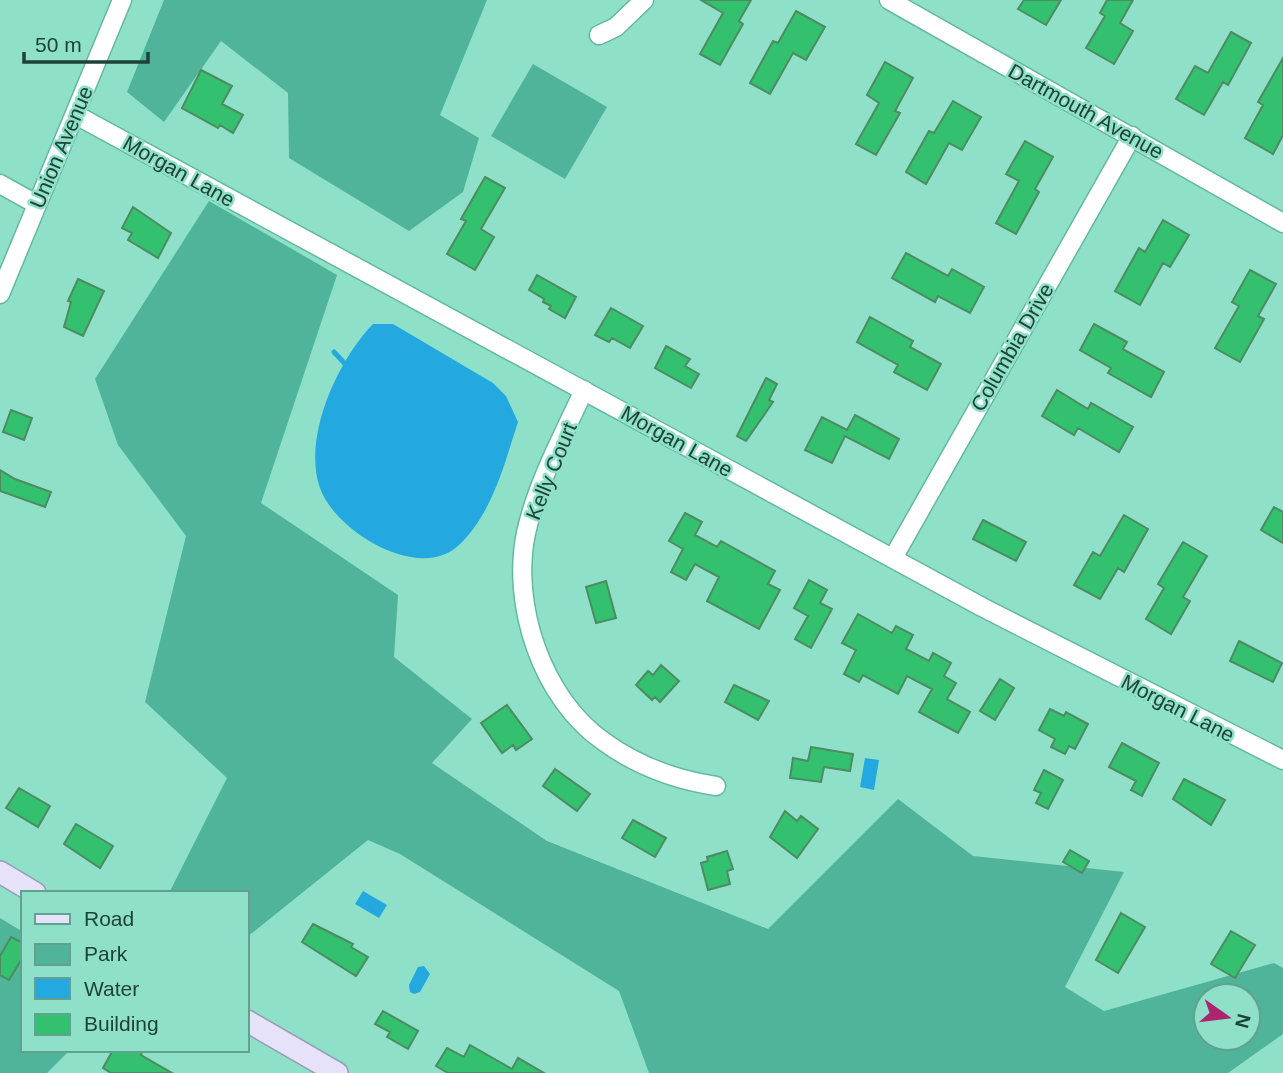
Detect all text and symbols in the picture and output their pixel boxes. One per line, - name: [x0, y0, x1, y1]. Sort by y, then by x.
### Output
- scale bar: [24, 21, 149, 65]
- text: 50 m: [35, 33, 82, 56]
- street label: Dartmouth Avenue: [1005, 59, 1167, 163]
- street label: Union Avenue: [25, 82, 97, 212]
- street label: Morgan Lane: [119, 131, 239, 211]
- street label: Columbia Drive: [966, 279, 1058, 415]
- street label: Morgan Lane: [617, 401, 737, 481]
- street label: Kelly Court: [521, 419, 581, 523]
- street label: Morgan Lane: [1118, 670, 1238, 746]
- legend: [21, 891, 248, 1052]
- text: Road: [84, 907, 134, 930]
- text: Park: [84, 942, 128, 965]
- text: Water: [84, 977, 139, 1000]
- north arrow: [1192, 982, 1262, 1052]
- text: Building: [84, 1012, 159, 1035]
- text: N: [1231, 1012, 1255, 1030]

